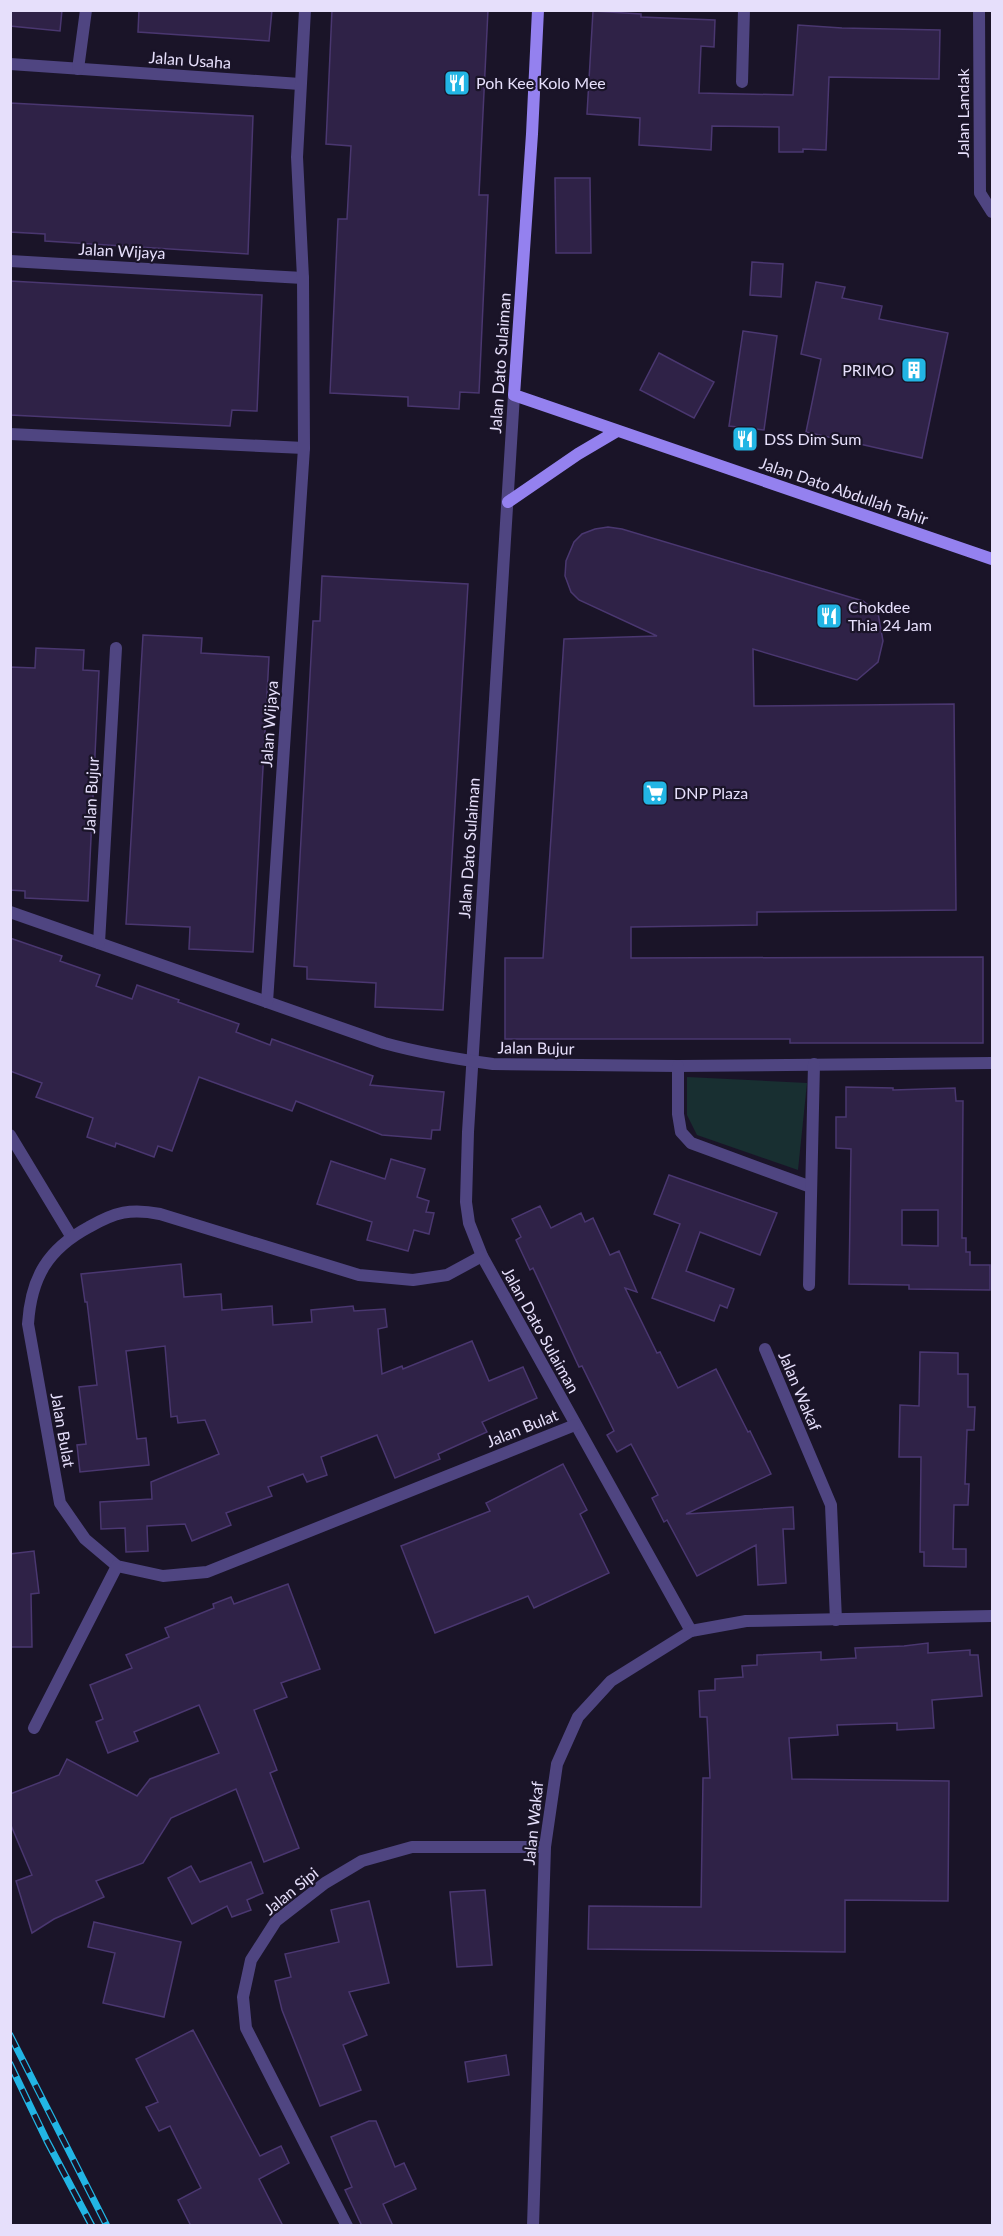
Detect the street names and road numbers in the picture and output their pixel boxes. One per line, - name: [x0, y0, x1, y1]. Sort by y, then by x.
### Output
- street label: Jalan Usaha: [148, 47, 232, 72]
- street label: Jalan Landak: [953, 67, 972, 158]
- street label: Jalan Wijaya: [78, 239, 166, 262]
- street label: Jalan Dato Sulaiman: [485, 292, 514, 434]
- street label: Jalan Dato Abdullah Tahir: [757, 453, 931, 528]
- street label: Jalan Wijaya: [256, 680, 281, 768]
- street label: Jalan Bujur: [79, 756, 102, 834]
- street label: Jalan Dato Sulaiman: [454, 777, 483, 919]
- street label: Jalan Bujur: [497, 1037, 575, 1058]
- street label: Jalan Dato Sulaiman: [499, 1264, 584, 1396]
- street label: Jalan Wakaf: [775, 1348, 826, 1434]
- street label: Jalan Bulat: [48, 1391, 79, 1469]
- street label: Jalan Bulat: [483, 1404, 561, 1451]
- street label: Jalan Wakaf: [519, 1780, 546, 1866]
- street label: Jalan Sipi: [260, 1863, 322, 1918]

